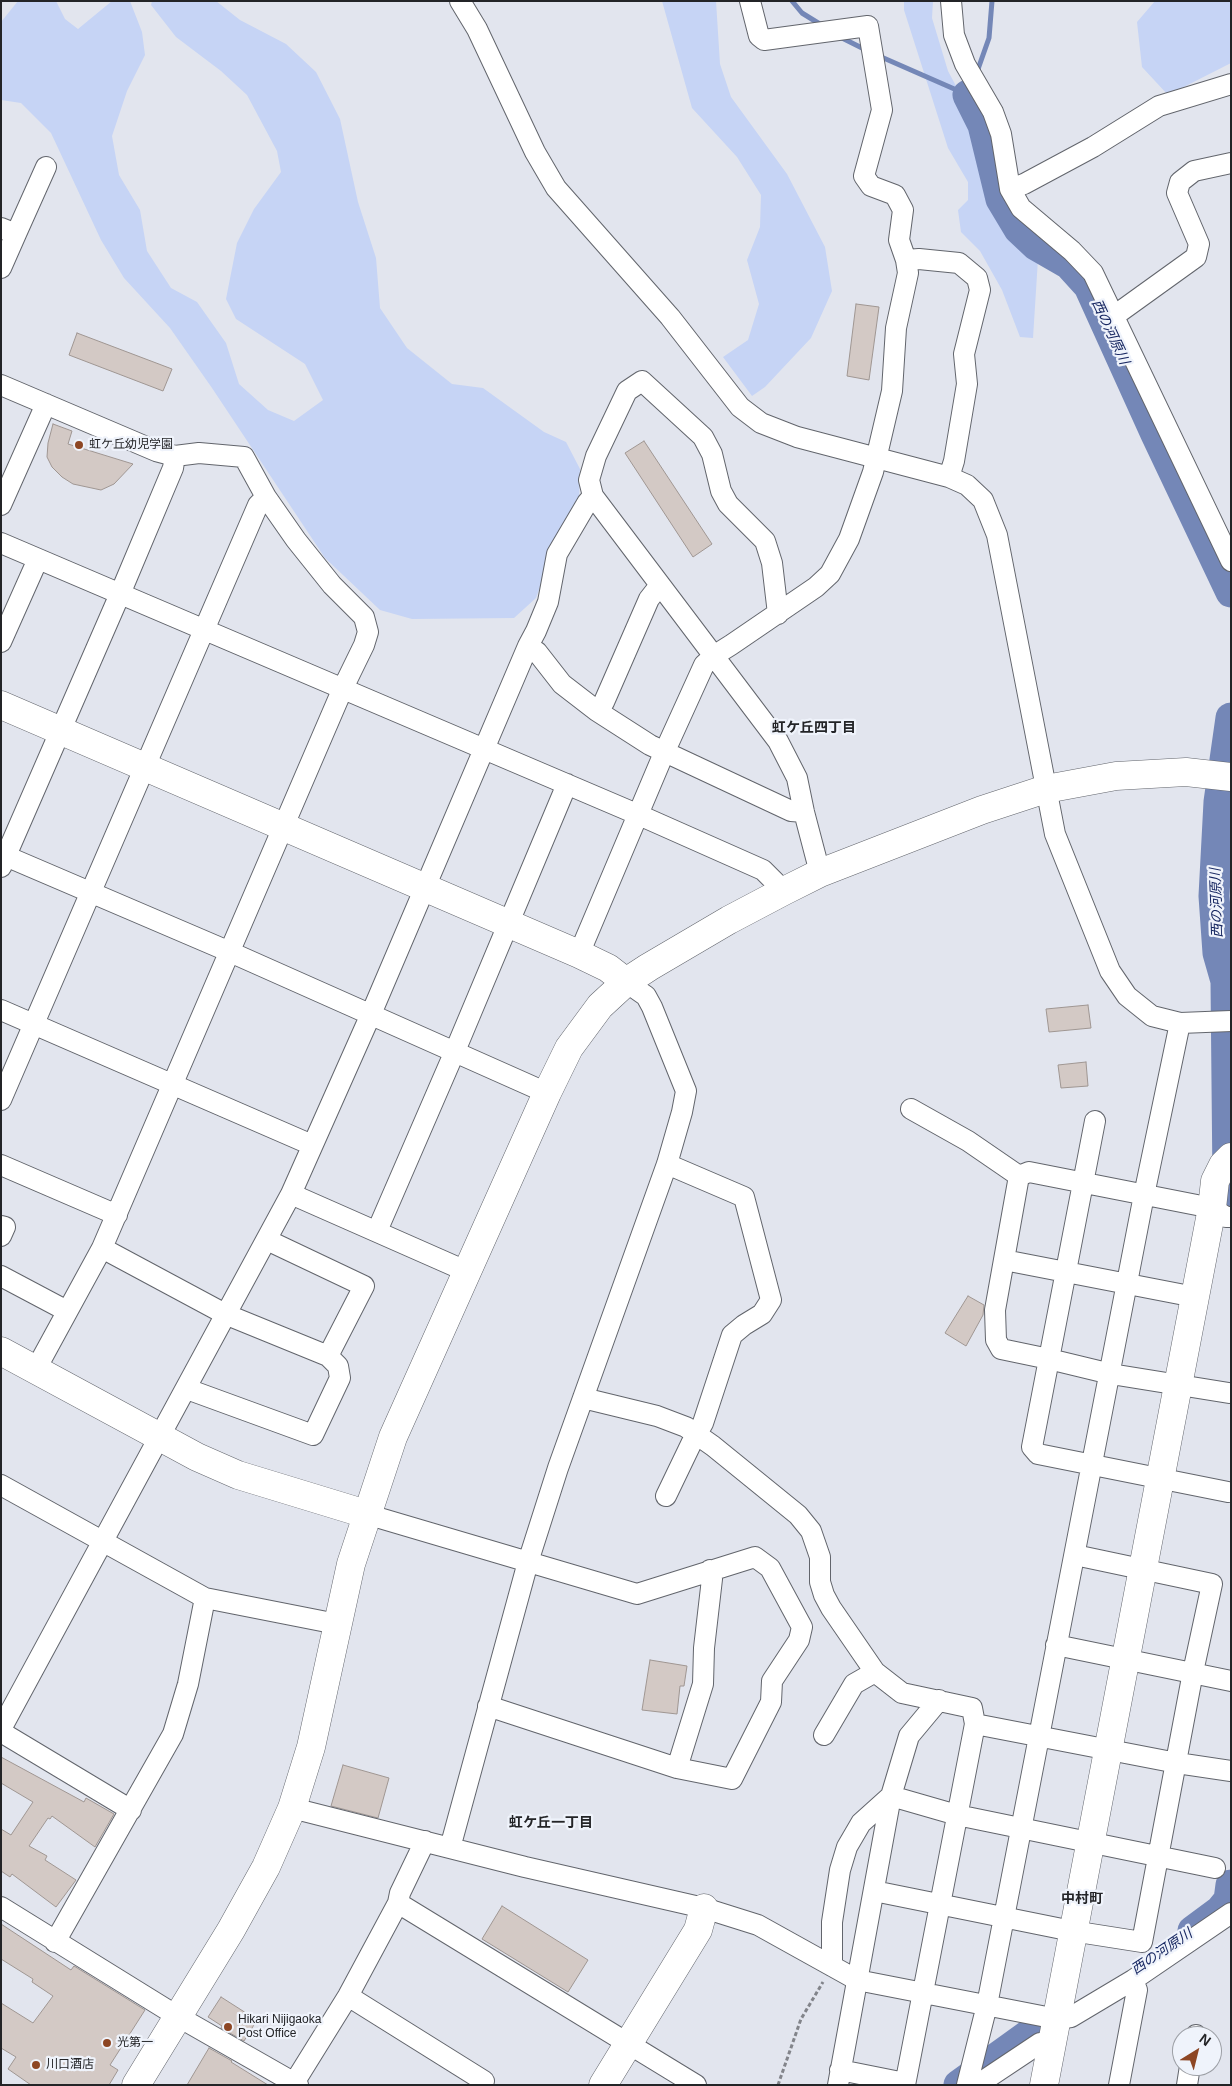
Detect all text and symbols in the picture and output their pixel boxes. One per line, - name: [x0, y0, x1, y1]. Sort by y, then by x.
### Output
- water label: 西の河原川: [1088, 297, 1132, 367]
- place label: 虹ケ丘幼児学園: [89, 438, 173, 452]
- marker: 虹ケ丘幼児学園: [73, 439, 85, 451]
- district label: 虹ケ丘四丁目: [772, 720, 856, 736]
- water label: 西の河原川: [1207, 868, 1227, 938]
- district label: 虹ケ丘一丁目: [509, 1815, 593, 1831]
- district label: 中村町: [1061, 1891, 1103, 1907]
- water label: 西の河原川: [1128, 1925, 1196, 1979]
- place label: Hikari Nijigaoka Post Office: [238, 2013, 321, 2041]
- marker: Hikari Nijigaoka Post Office: [222, 2021, 234, 2033]
- north arrow: [1172, 2026, 1222, 2076]
- text: N: [1196, 2030, 1214, 2049]
- place label: 光第一: [117, 2036, 153, 2050]
- marker: 光第一: [101, 2037, 113, 2049]
- place label: 川口酒店: [46, 2058, 94, 2072]
- marker: 川口酒店: [30, 2059, 42, 2071]

